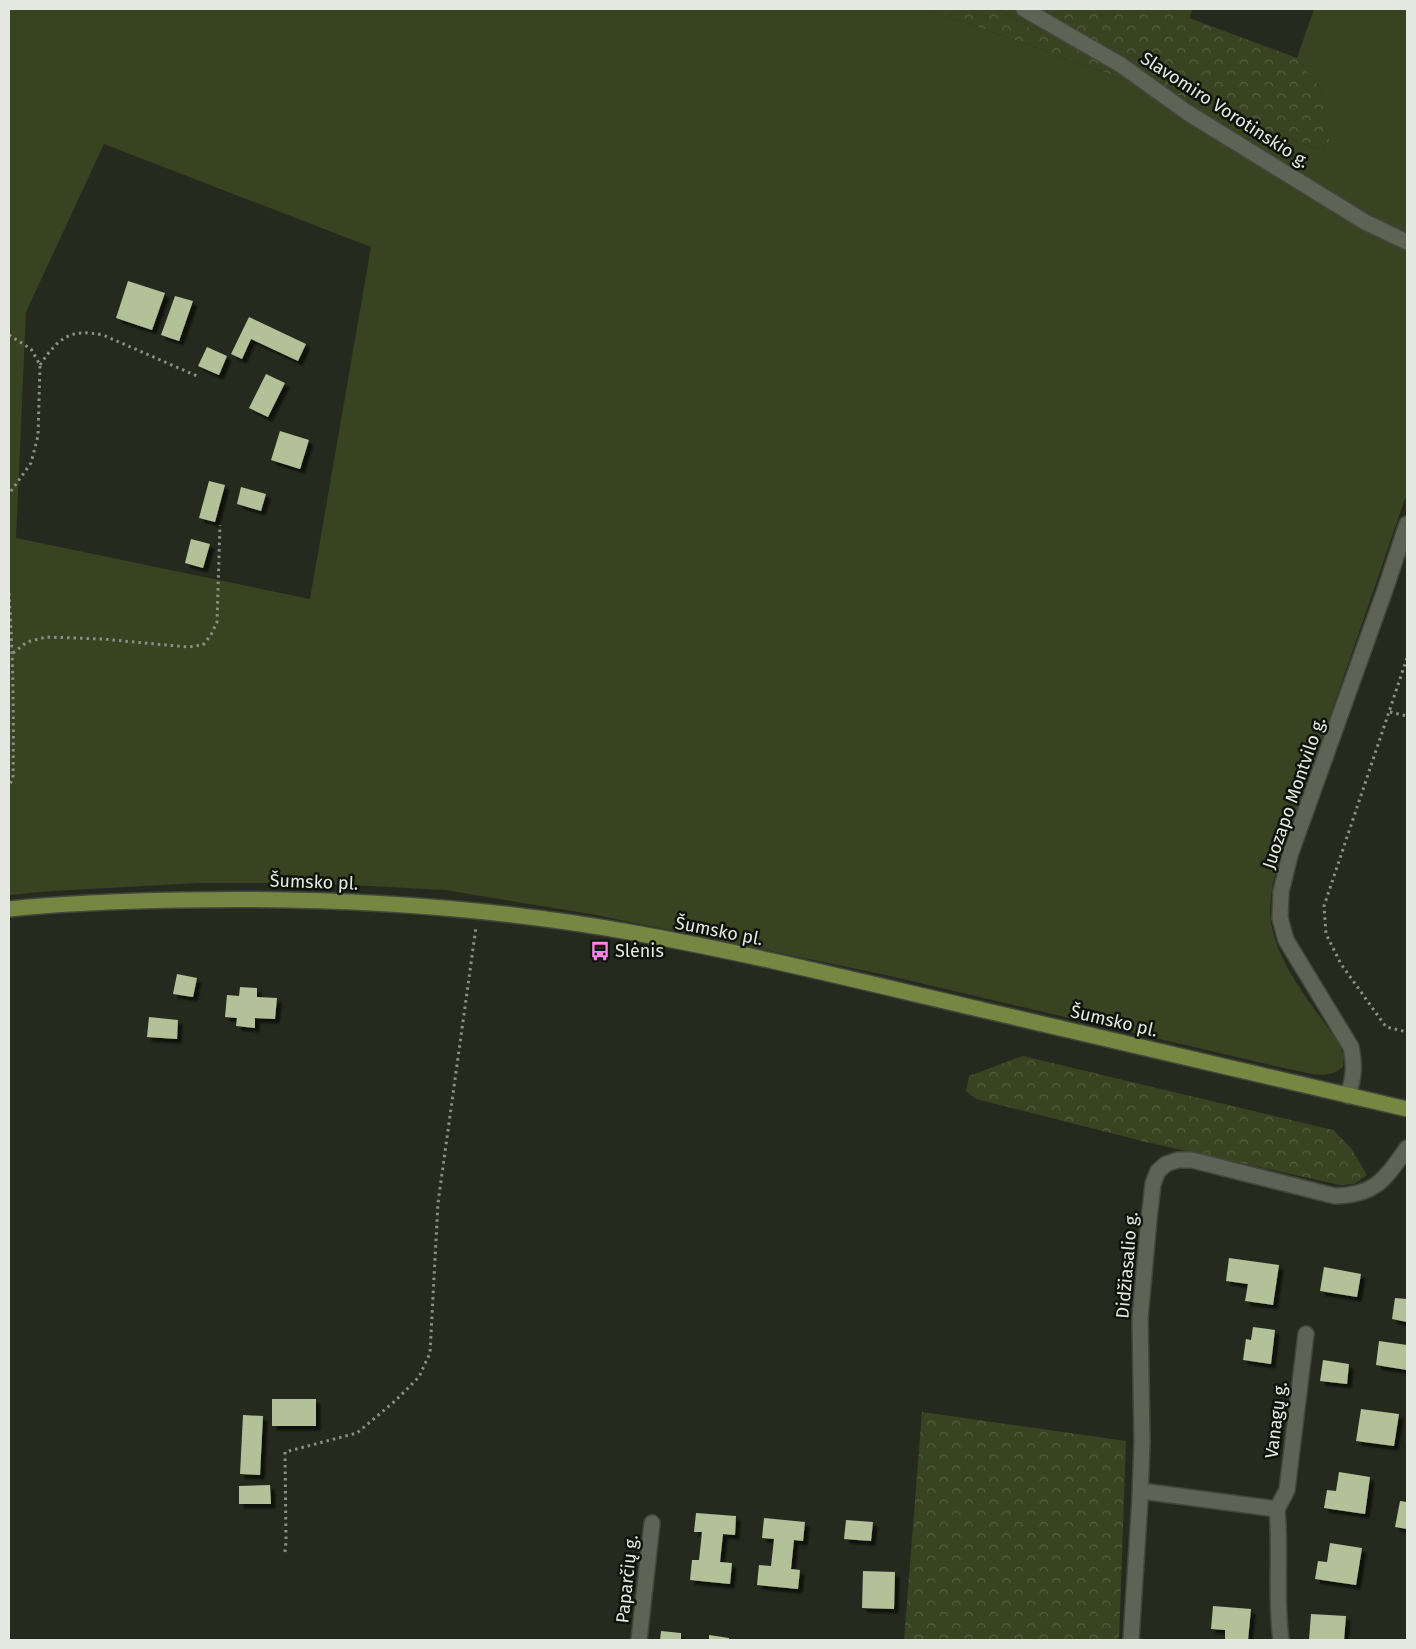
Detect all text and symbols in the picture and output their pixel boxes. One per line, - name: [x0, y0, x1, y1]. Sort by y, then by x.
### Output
- street label: Slavomiro Vorotinskio g.: [1136, 47, 1314, 173]
- street label: Juozapo Montvilo g.: [1258, 714, 1330, 872]
- street label: Šumsko pl.: [269, 869, 359, 895]
- street label: Šumsko pl.: [673, 912, 765, 950]
- bus stop icon: Slėnis: [589, 940, 611, 962]
- place label: Slėnis: [615, 940, 664, 962]
- street label: Šumsko pl.: [1068, 1000, 1160, 1042]
- street label: Didžiasalio g.: [1111, 1211, 1143, 1319]
- street label: Vanagų g.: [1260, 1380, 1292, 1460]
- street label: Paparčių g.: [611, 1534, 643, 1624]

